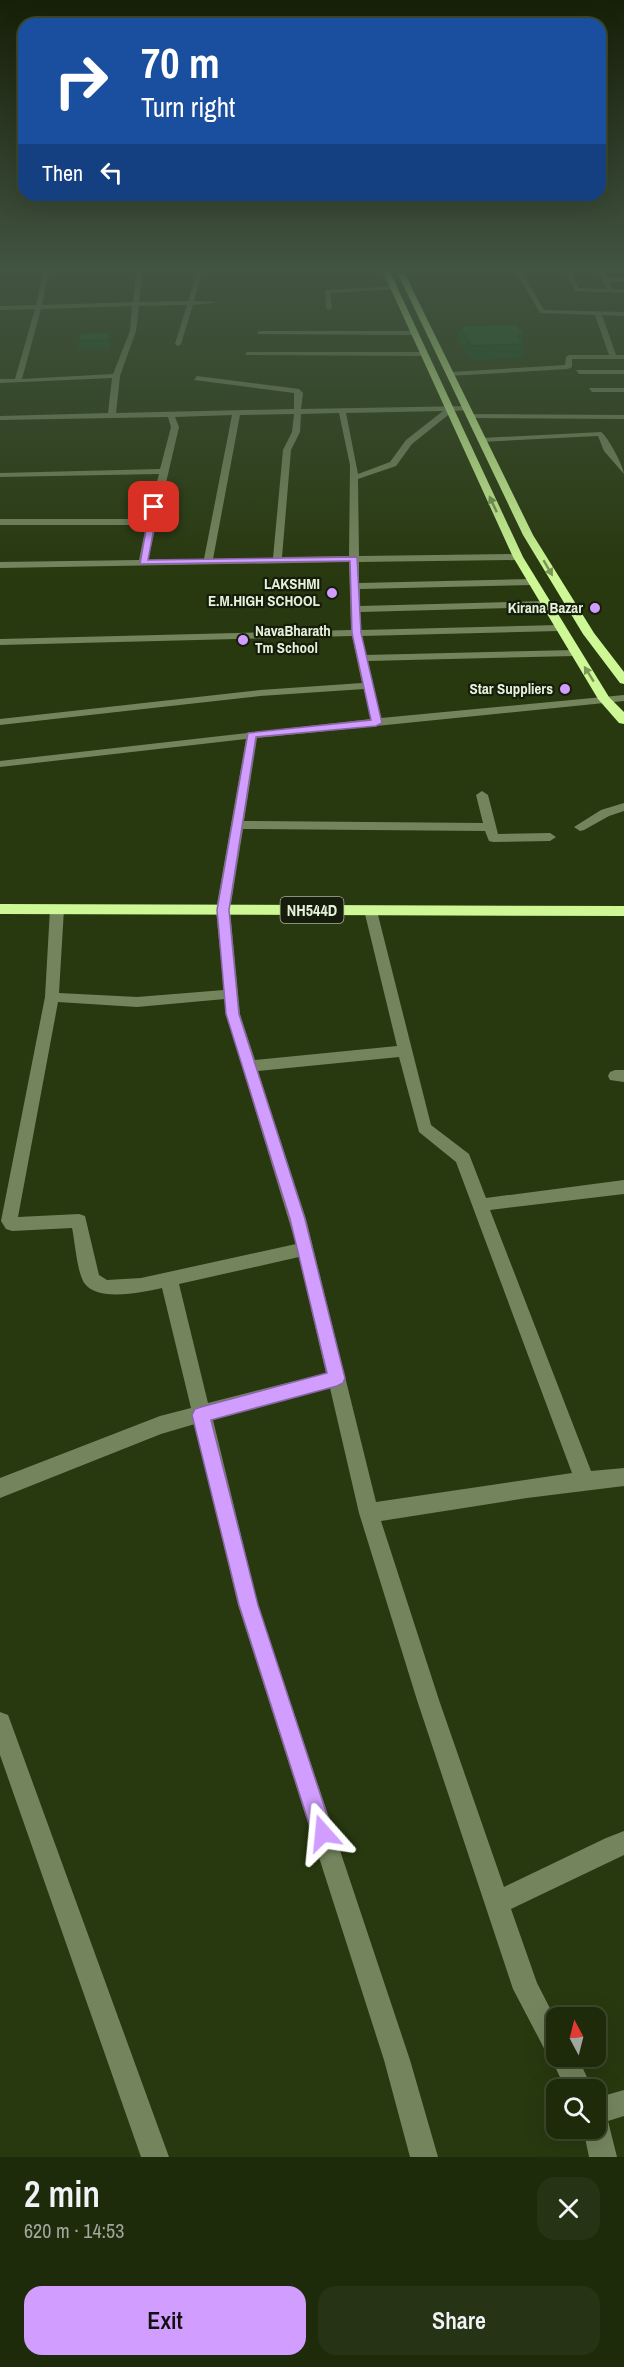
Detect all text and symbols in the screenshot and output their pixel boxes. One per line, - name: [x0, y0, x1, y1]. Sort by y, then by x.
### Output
- text: 70 m: [141, 35, 220, 91]
- icon: right: [42, 42, 120, 120]
- text: Turn right: [141, 89, 235, 125]
- icon: left: [95, 156, 128, 189]
- text: Then: [42, 158, 83, 188]
- pin: [128, 481, 179, 532]
- icon: arrive: [137, 490, 170, 523]
- one-way arrow: [489, 496, 498, 513]
- one-way arrow: [542, 560, 553, 576]
- place label: LAKSHMI E.M.HIGH SCHOOL: [208, 573, 320, 611]
- marker: LAKSHMI E.M.HIGH SCHOOL: [325, 586, 339, 600]
- place label: Kirana Bazar: [508, 597, 583, 618]
- marker: Kirana Bazar: [588, 601, 602, 615]
- place label: NavaBharath Tm School: [255, 620, 331, 658]
- marker: NavaBharath Tm School: [236, 633, 250, 647]
- one-way arrow: [583, 666, 594, 682]
- place label: Star Suppliers: [470, 678, 553, 699]
- marker: Star Suppliers: [558, 682, 572, 696]
- road number: NH544D: [280, 897, 344, 923]
- position arrow: [291, 1801, 355, 1865]
- north arrow: [546, 2007, 606, 2067]
- map controls: [546, 2007, 606, 2139]
- button: search: [546, 2079, 606, 2139]
- text: 2 min: [24, 2170, 100, 2218]
- button: close: [537, 2177, 600, 2240]
- text: 620 m · 14:53: [24, 2217, 124, 2244]
- button: Exit: [24, 2286, 306, 2355]
- button: Share: [318, 2286, 600, 2355]

